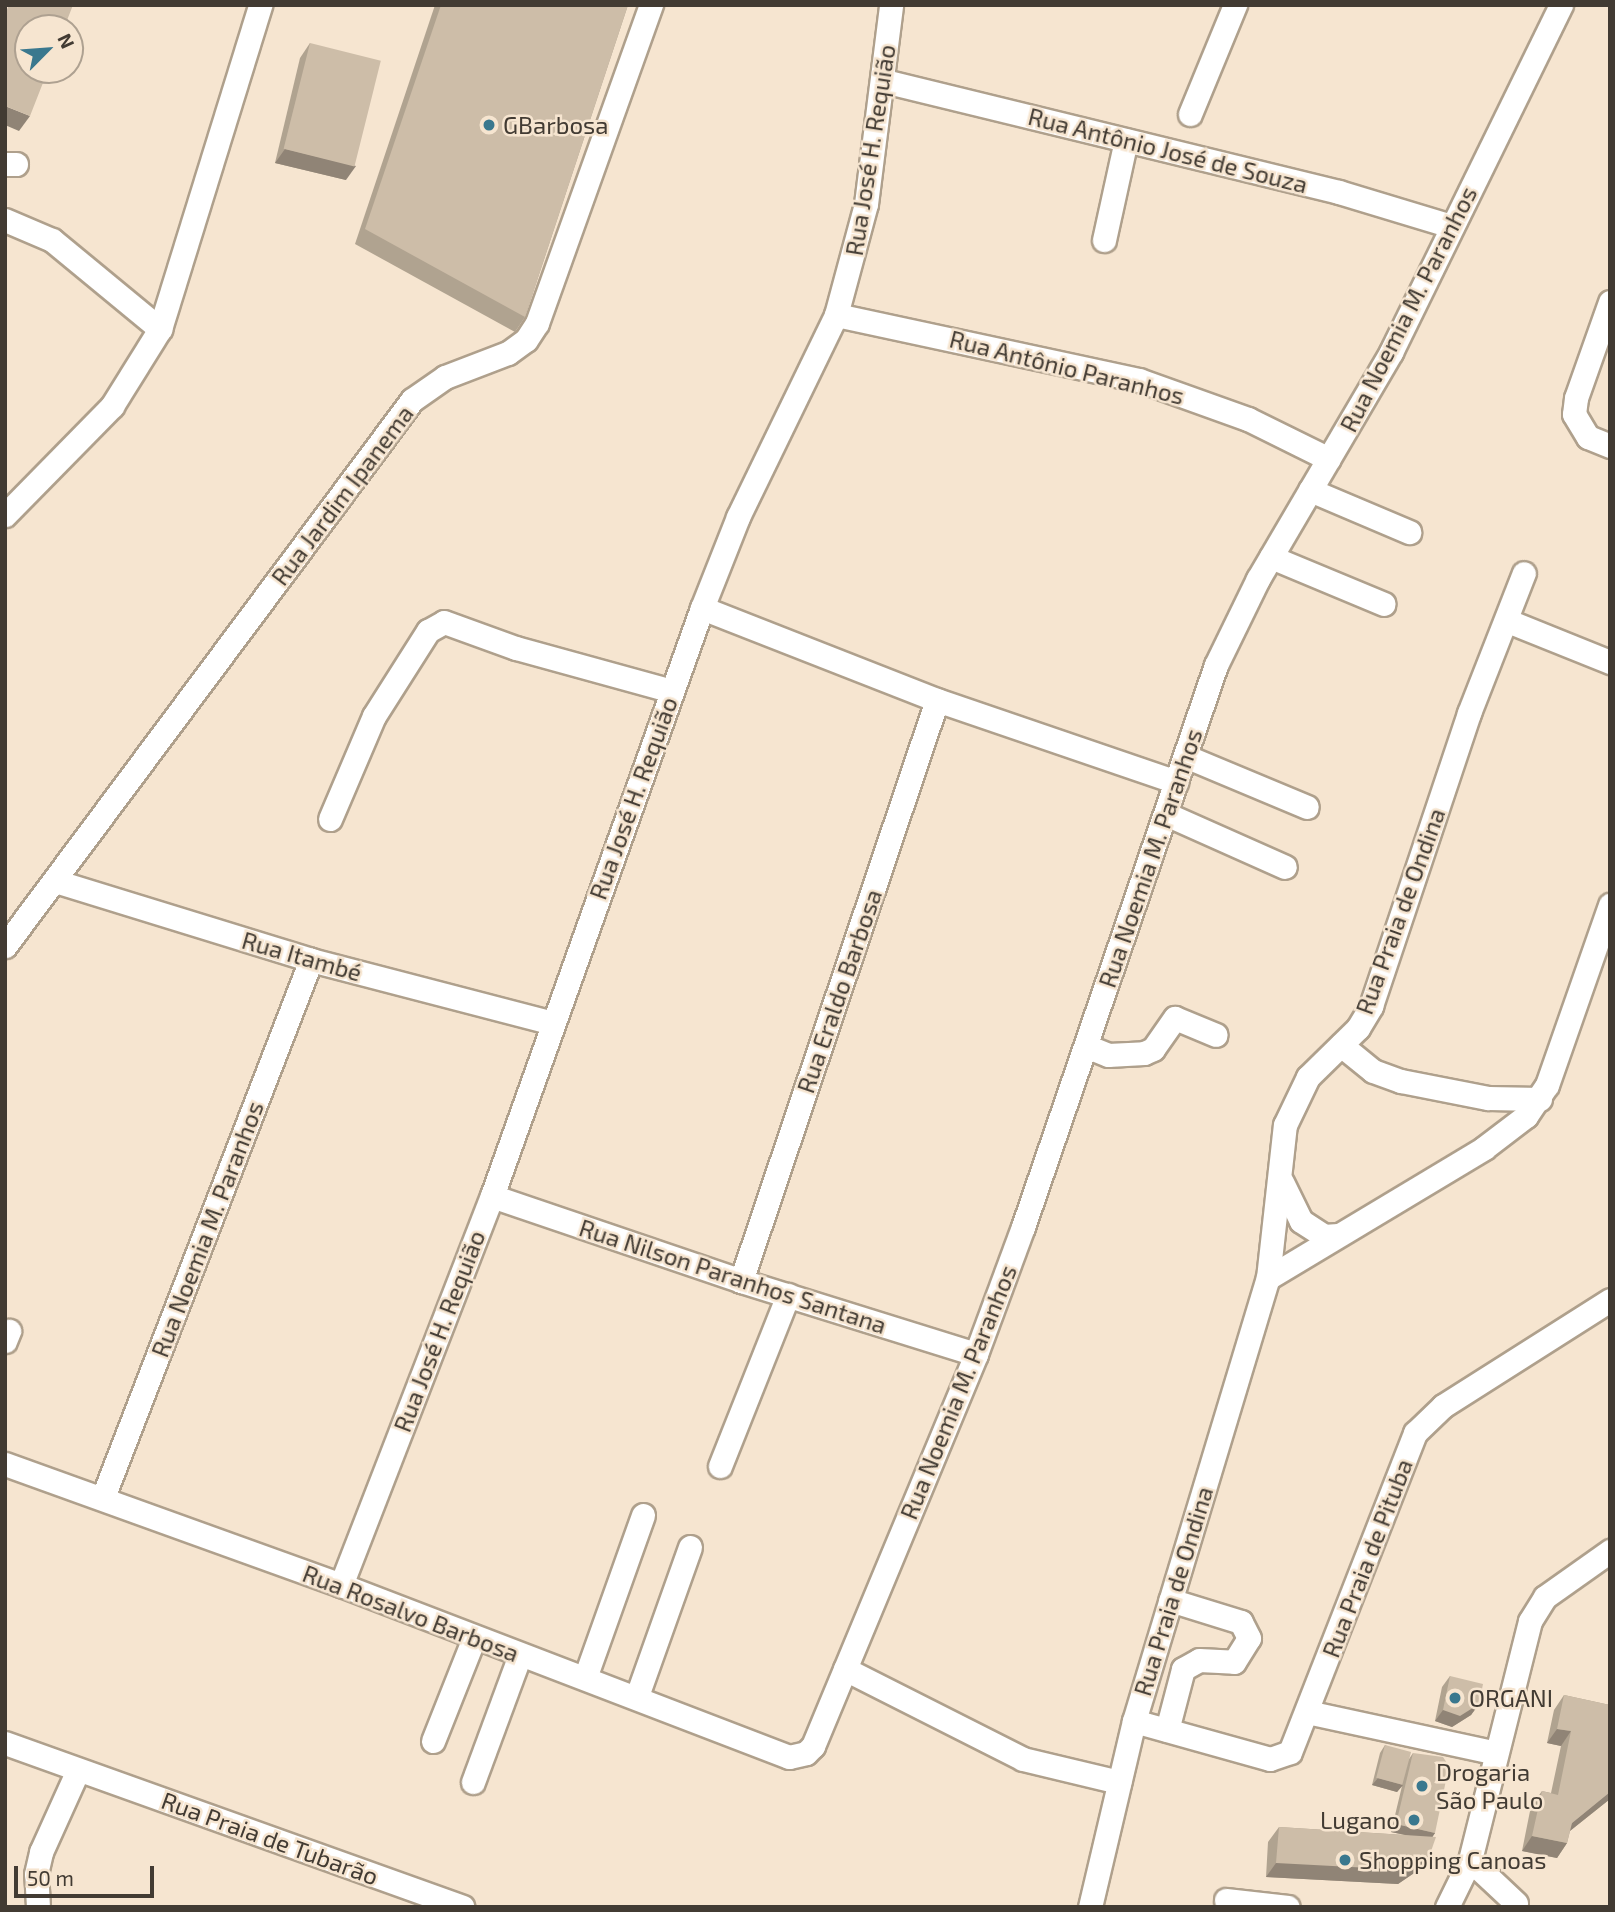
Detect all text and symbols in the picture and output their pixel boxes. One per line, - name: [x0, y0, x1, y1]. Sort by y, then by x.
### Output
- north arrow: [14, 14, 84, 84]
- text: N: [53, 30, 80, 52]
- street label: Rua José H. Requião: [839, 42, 901, 258]
- street label: Rua Antônio José de Souza: [1025, 101, 1311, 199]
- place label: GBarbosa: [503, 111, 608, 139]
- marker: GBarbosa: [481, 117, 497, 133]
- street label: Rua Noemia M. Paranhos: [1334, 181, 1482, 437]
- street label: Rua Antônio Paranhos: [946, 324, 1188, 410]
- street label: Rua Jardim Ipanema: [265, 399, 419, 591]
- street label: Rua José H. Requião: [583, 693, 683, 903]
- street label: Rua Noemia M. Paranhos: [1092, 725, 1208, 991]
- street label: Rua Praia de Ondina: [1349, 804, 1451, 1018]
- street label: Rua Eraldo Barbosa: [791, 885, 887, 1097]
- street label: Rua Itambé: [239, 925, 365, 987]
- street label: Rua Noemia M. Paranhos: [145, 1097, 269, 1361]
- street label: Rua Nilson Paranhos Santana: [576, 1213, 890, 1339]
- street label: Rua José H. Requião: [387, 1226, 491, 1436]
- street label: Rua Noemia M. Paranhos: [894, 1261, 1022, 1523]
- street label: Rua Praia de Pituba: [1316, 1455, 1418, 1661]
- street label: Rua Praia de Ondina: [1127, 1483, 1219, 1699]
- street label: Rua Rosalvo Barbosa: [299, 1558, 523, 1668]
- place label: ORGANI: [1469, 1684, 1553, 1712]
- marker: ORGANI: [1447, 1690, 1463, 1706]
- place label: Drogaria São Paulo: [1436, 1758, 1543, 1814]
- marker: Drogaria São Paulo: [1414, 1778, 1430, 1794]
- street label: Rua Praia de Tubarão: [157, 1785, 383, 1891]
- place label: Lugano: [1320, 1806, 1400, 1834]
- marker: Lugano: [1406, 1812, 1422, 1828]
- place label: Shopping Canoas: [1359, 1846, 1546, 1874]
- marker: Shopping Canoas: [1337, 1852, 1353, 1868]
- scale bar: [18, 1853, 158, 1897]
- text: 50 m: [27, 1865, 74, 1890]

